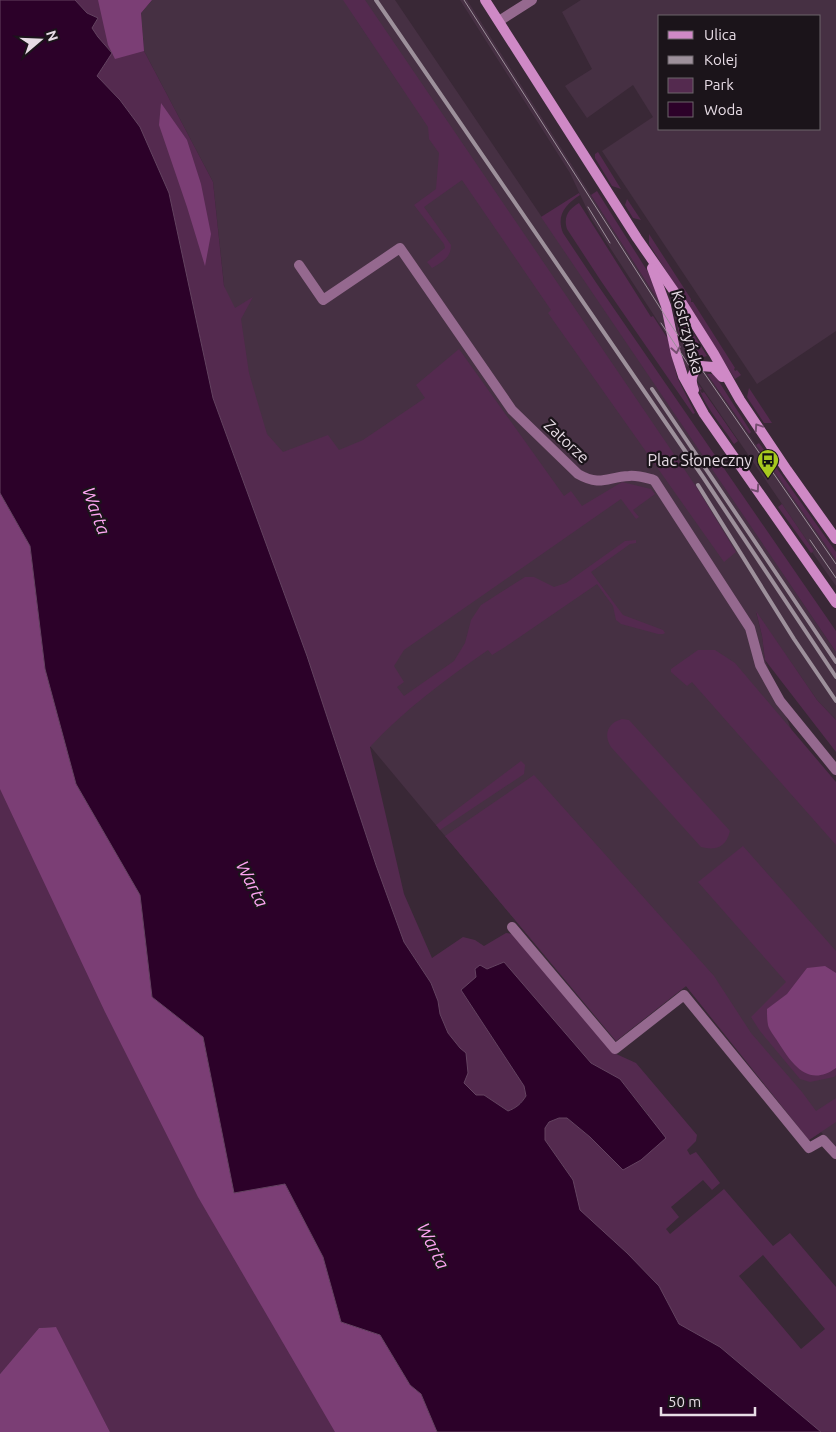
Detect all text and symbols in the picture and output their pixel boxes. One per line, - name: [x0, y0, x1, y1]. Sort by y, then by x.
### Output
- north arrow: [15, 15, 65, 65]
- legend: [658, 15, 821, 130]
- text: Ulica: [704, 26, 736, 43]
- text: N: [43, 28, 62, 43]
- text: Kolej: [704, 51, 738, 68]
- text: Park: [704, 76, 734, 93]
- text: Woda: [704, 101, 743, 118]
- street label: Kostrzyńska: [668, 288, 708, 376]
- one-way arrow: [670, 345, 680, 354]
- street label: Zatorze: [541, 416, 593, 466]
- one-way arrow: [755, 423, 764, 433]
- bus stop icon: Plac Słoneczny: [756, 448, 780, 479]
- place label: Plac Słoneczny: [647, 451, 752, 469]
- one-way arrow: [750, 483, 759, 493]
- water label: Warta: [79, 484, 115, 537]
- water label: Warta: [233, 857, 273, 910]
- water label: Warta: [414, 1219, 454, 1272]
- scale bar: [661, 1384, 755, 1416]
- text: 50 m: [668, 1393, 701, 1410]

